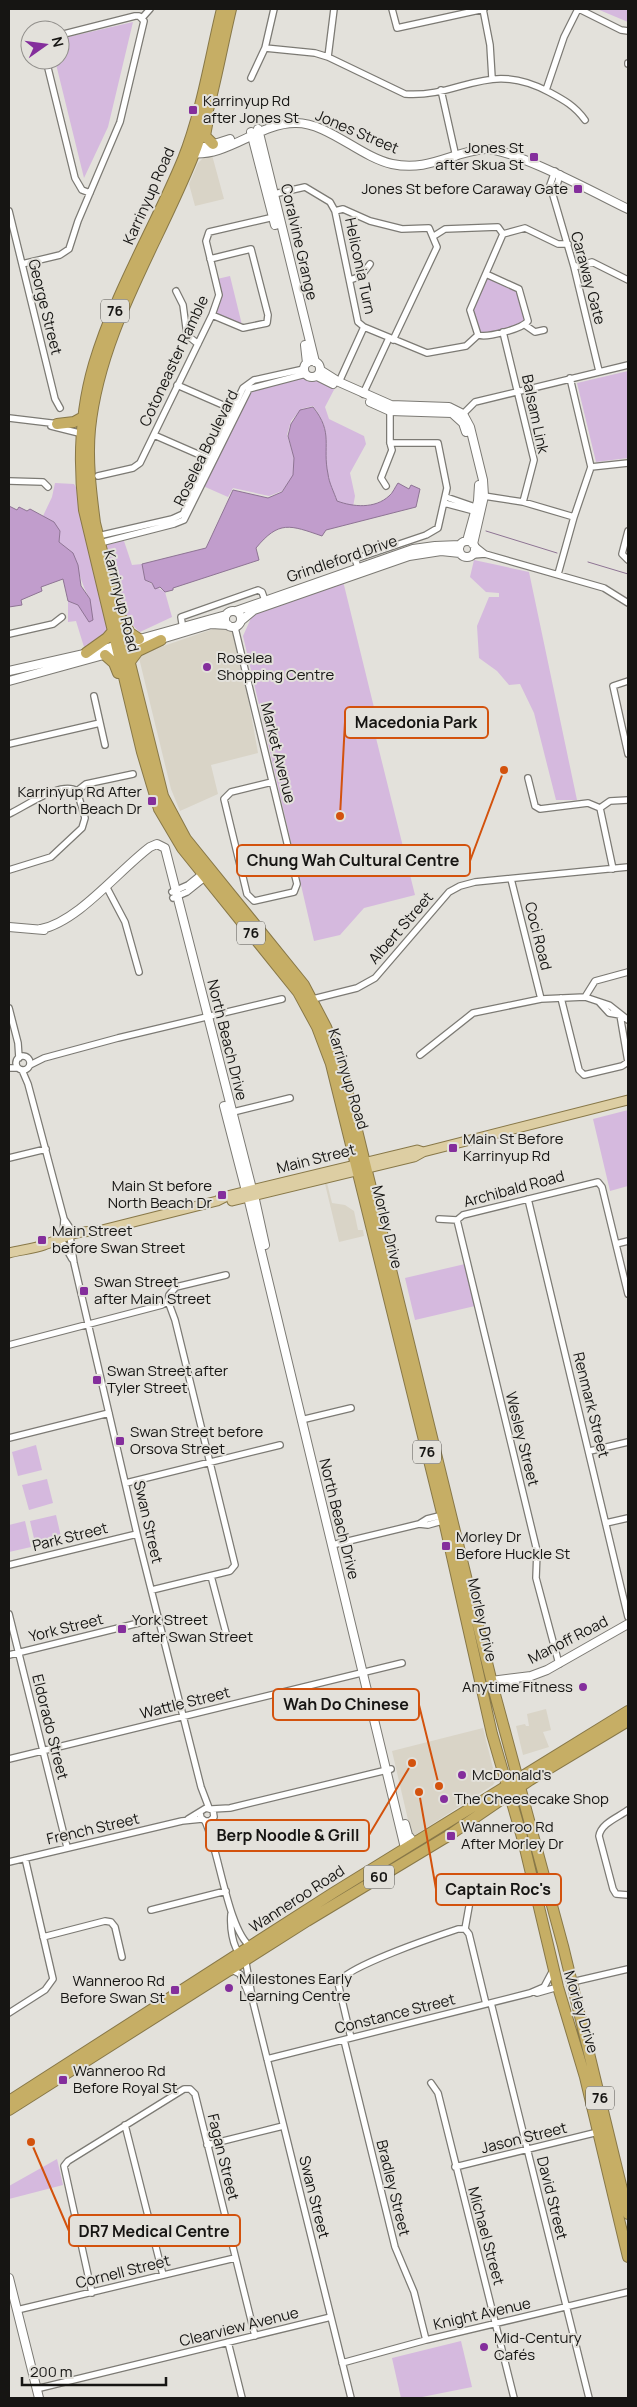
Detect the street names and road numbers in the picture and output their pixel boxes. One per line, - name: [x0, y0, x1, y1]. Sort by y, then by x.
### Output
- street label: Jones Street: [312, 105, 402, 158]
- street label: Karrinyup Road: [118, 144, 179, 248]
- street label: Coralvine Grange: [276, 182, 323, 302]
- street label: Heliconia Turn: [340, 216, 381, 316]
- street label: Caraway Gate: [566, 229, 611, 327]
- street label: George Street: [23, 257, 68, 357]
- street label: Cotoneaster Ramble: [134, 292, 213, 430]
- road number: 76: [101, 300, 129, 322]
- street label: Balsam Link: [517, 372, 554, 456]
- street label: Roselea Boulevard: [168, 386, 243, 509]
- street label: Grindleford Drive: [284, 530, 400, 587]
- street label: Karrinyup Road: [99, 548, 144, 654]
- street label: Market Avenue: [256, 700, 301, 805]
- street label: Albert Street: [363, 887, 438, 968]
- street label: Coci Road: [520, 900, 557, 972]
- road number: 76: [237, 921, 265, 944]
- street label: North Beach Drive: [202, 977, 253, 1103]
- street label: Karrinyup Road: [323, 1026, 374, 1132]
- street label: Main Street: [274, 1139, 357, 1178]
- street label: Archibald Road: [461, 1165, 567, 1212]
- street label: Morley Drive: [367, 1183, 408, 1271]
- street label: Renmark Street: [568, 1350, 615, 1460]
- street label: Wesley Street: [501, 1389, 544, 1488]
- road number: 76: [413, 1440, 441, 1464]
- street label: North Beach Drive: [314, 1456, 365, 1582]
- street label: Swan Street: [129, 1478, 168, 1565]
- street label: Park Street: [30, 1517, 110, 1556]
- street label: Morley Drive: [463, 1576, 502, 1664]
- street label: York Street: [27, 1608, 105, 1647]
- street label: Manoff Road: [524, 1610, 611, 1669]
- street label: Eldorado Street: [27, 1672, 74, 1782]
- street label: Wattle Street: [138, 1681, 232, 1724]
- street label: French Street: [44, 1808, 141, 1849]
- street label: Wanneroo Road: [245, 1860, 348, 1937]
- road number: 60: [364, 1865, 394, 1888]
- street label: Morley Drive: [559, 1968, 604, 2056]
- street label: Constance Street: [332, 1988, 457, 2039]
- road number: 76: [586, 2086, 614, 2110]
- street label: Fagan Street: [203, 2111, 244, 2202]
- street label: Jason Street: [479, 2117, 569, 2158]
- street label: Bradley Street: [371, 2137, 416, 2238]
- street label: Swan Street: [294, 2153, 335, 2240]
- street label: David Street: [532, 2154, 573, 2242]
- street label: Michael Street: [463, 2184, 510, 2287]
- street label: Cornell Street: [73, 2250, 172, 2293]
- street label: Knight Avenue: [431, 2292, 533, 2335]
- street label: Clearview Avenue: [177, 2302, 301, 2351]

